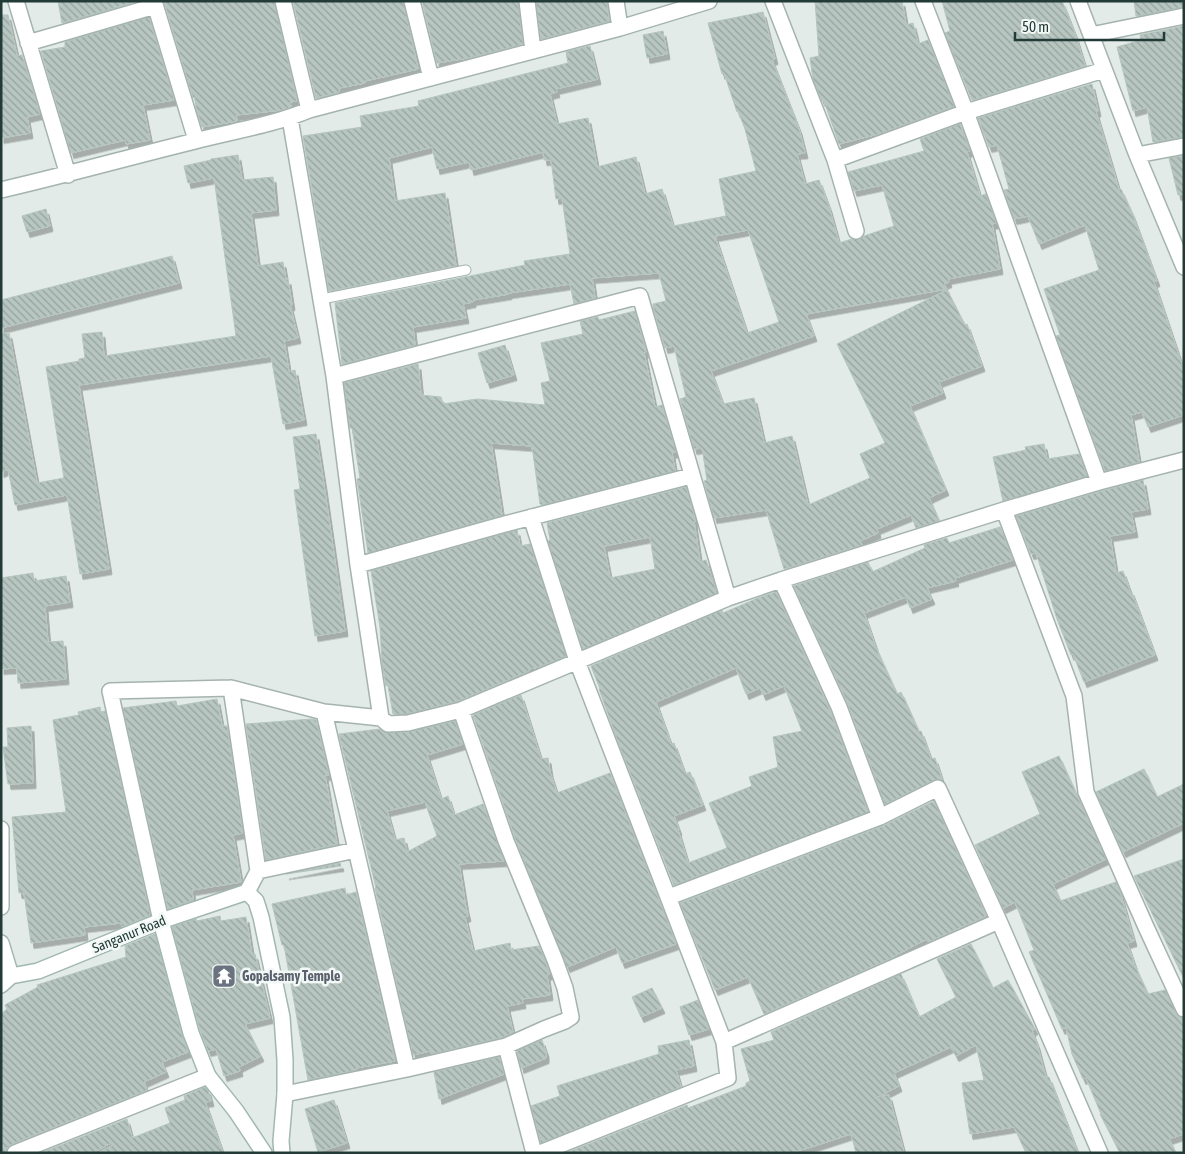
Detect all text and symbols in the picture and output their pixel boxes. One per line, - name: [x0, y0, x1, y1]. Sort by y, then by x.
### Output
- scale bar: [1015, 10, 1164, 42]
- text: 50 m: [1022, 18, 1049, 35]
- street label: Sanganur Road: [90, 912, 168, 956]
- temple icon: Gopalsamy Temple: [211, 963, 237, 989]
- place label: Gopalsamy Temple: [242, 968, 340, 984]

